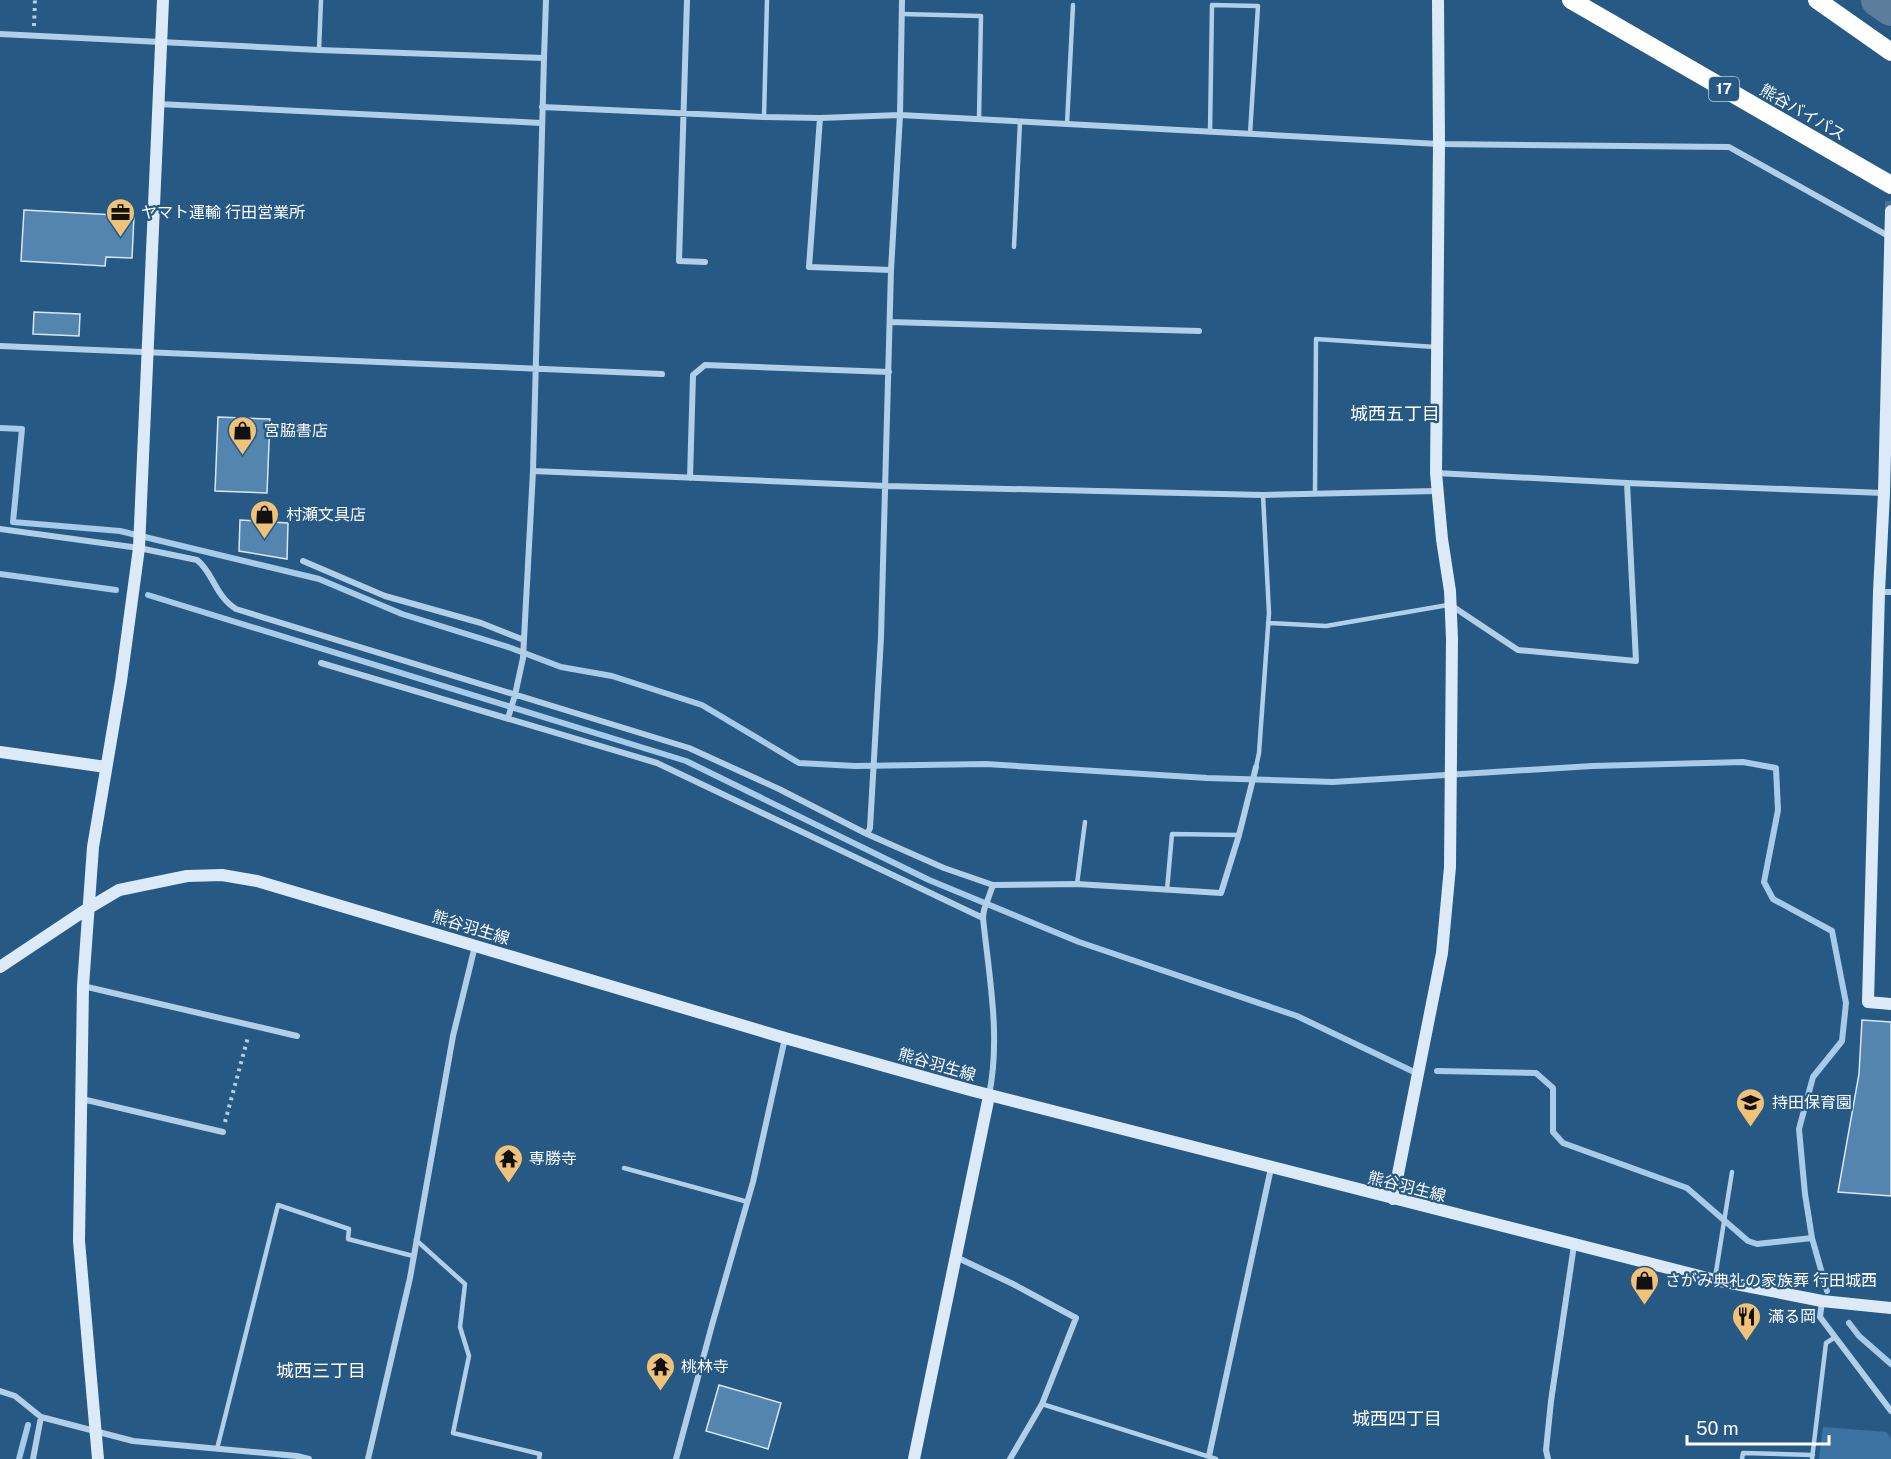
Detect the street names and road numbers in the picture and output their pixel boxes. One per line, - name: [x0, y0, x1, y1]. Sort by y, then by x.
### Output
- road number: 17: [1709, 77, 1739, 101]
- street label: 熊谷バイパス: [1757, 80, 1849, 145]
- street label: 熊谷羽生線: [430, 907, 512, 948]
- street label: 熊谷羽生線: [896, 1044, 978, 1085]
- street label: 熊谷羽生線: [1366, 1168, 1448, 1205]

